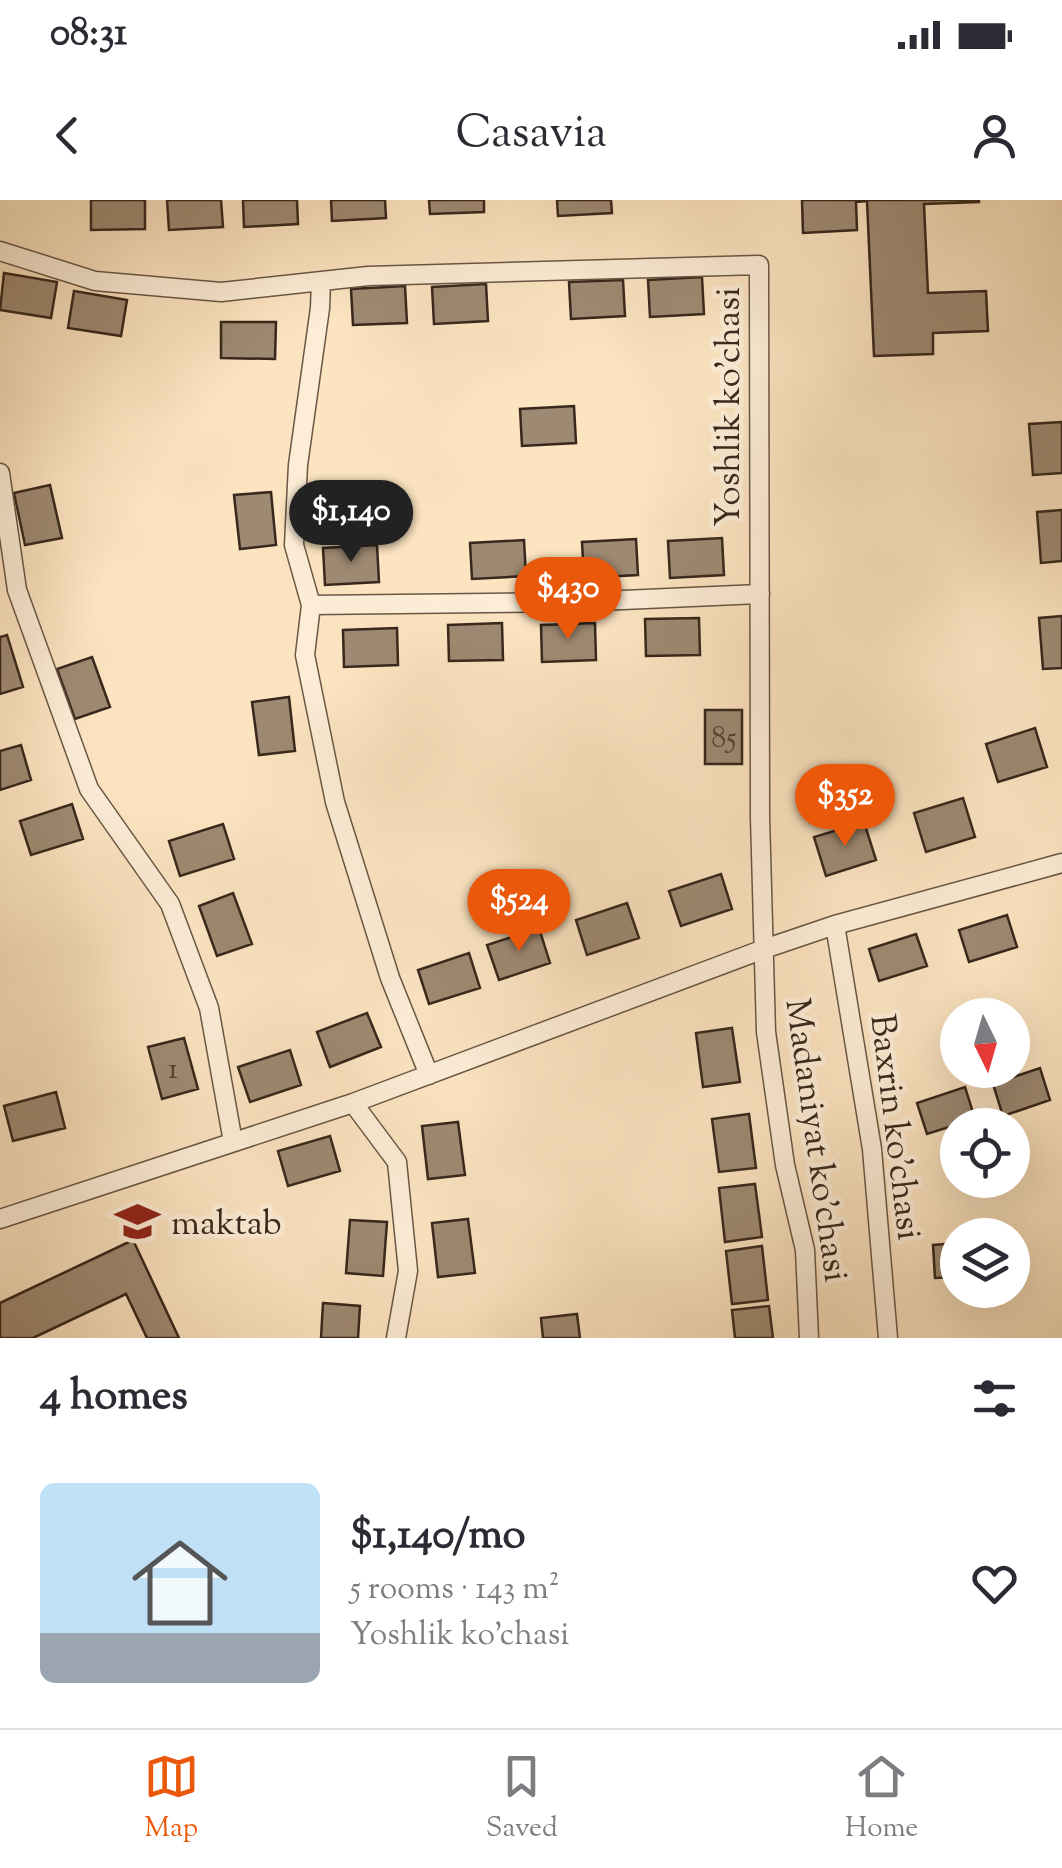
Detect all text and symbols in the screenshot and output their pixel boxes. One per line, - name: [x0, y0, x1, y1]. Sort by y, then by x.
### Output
- text: 08:31: [50, 8, 127, 62]
- text: Casavia: [455, 103, 607, 168]
- icon: back: [40, 108, 95, 163]
- icon: person: [967, 108, 1022, 163]
- street label: Yoshlik ko'chasi: [705, 287, 756, 527]
- pin: $1,140: [270, 480, 432, 565]
- text: $1,140: [311, 489, 391, 535]
- pin: $430: [509, 557, 627, 642]
- text: $430: [537, 566, 599, 612]
- house number: 85: [711, 718, 737, 761]
- pin: $352: [786, 764, 904, 849]
- text: $352: [817, 773, 873, 819]
- pin: $524: [460, 869, 578, 954]
- text: $524: [489, 878, 549, 924]
- street label: Madaniyat ko'chasi: [769, 996, 860, 1285]
- north arrow: [940, 998, 1030, 1088]
- map controls: [940, 998, 1030, 1308]
- street label: Baxrin ko'chasi: [854, 1012, 933, 1243]
- house number: 1: [168, 1049, 178, 1092]
- button: locate: [940, 1108, 1030, 1198]
- school or university icon: maktab: [114, 1198, 162, 1246]
- place label: maktab: [171, 1200, 282, 1251]
- button: layers: [940, 1218, 1030, 1308]
- text: 4 homes: [40, 1368, 188, 1428]
- icon: filters: [967, 1371, 1022, 1426]
- text: $1,140/mo: [350, 1507, 525, 1567]
- icon: home: [120, 1523, 240, 1643]
- icon: heart: [967, 1556, 1022, 1611]
- text: 5 rooms · 143 m²: [350, 1567, 560, 1613]
- text: Yoshlik ko'chasi: [350, 1613, 569, 1659]
- tab: Map: [144, 1749, 199, 1849]
- tab: Saved: [486, 1749, 558, 1849]
- tab: Home: [845, 1749, 918, 1849]

